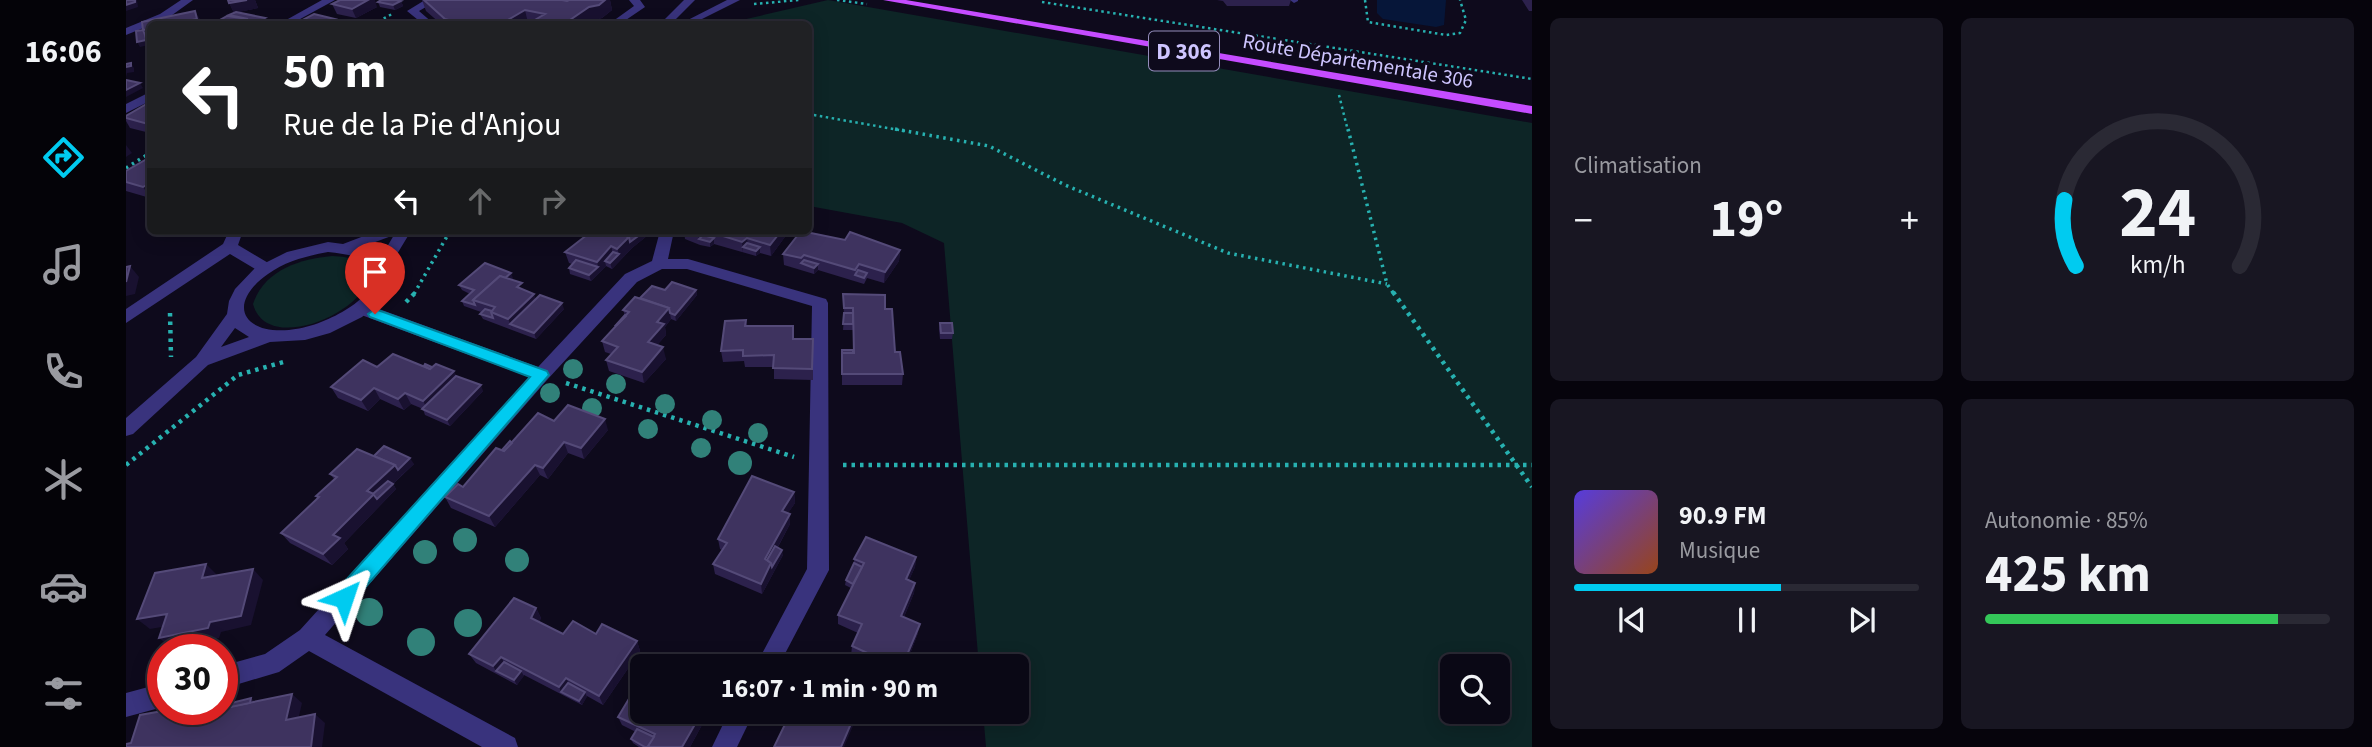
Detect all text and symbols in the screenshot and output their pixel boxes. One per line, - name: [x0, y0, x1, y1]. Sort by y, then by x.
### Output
- street label: Route Départementale 306: [1240, 26, 1476, 96]
- text: 16:06: [24, 29, 102, 75]
- road number: D 306: [1149, 32, 1219, 70]
- text: 50 m: [283, 37, 387, 107]
- icon: left: [168, 49, 259, 140]
- text: Rue de la Pie d'Anjou: [283, 102, 561, 148]
- icon: directions: [39, 133, 88, 182]
- text: Climatisation: [1574, 149, 1702, 182]
- text: 24: [2119, 161, 2196, 265]
- icon: left: [388, 182, 426, 220]
- icon: ahead: [461, 182, 499, 220]
- icon: right: [534, 182, 572, 220]
- text: 19°: [1710, 183, 1783, 257]
- text: −: [1574, 194, 1593, 248]
- text: +: [1900, 194, 1919, 248]
- icon: music: [39, 240, 88, 289]
- pin: [345, 242, 405, 314]
- text: km/h: [2130, 246, 2185, 282]
- icon: arrive: [356, 253, 394, 291]
- icon: phone: [39, 347, 88, 396]
- icon: climate: [39, 455, 88, 504]
- text: 90.9 FM: [1679, 497, 1767, 534]
- text: Autonomie · 85%: [1985, 504, 2148, 537]
- text: Musique: [1679, 534, 1760, 567]
- text: 425 km: [1985, 538, 2151, 612]
- position arrow: [307, 561, 381, 635]
- icon: car: [39, 562, 88, 611]
- icon: previous: [1613, 601, 1651, 639]
- icon: pause: [1728, 601, 1766, 639]
- icon: next: [1843, 601, 1881, 639]
- speed limit sign: 30: [147, 634, 238, 725]
- map controls: [1440, 654, 1510, 724]
- button: search: [1440, 654, 1510, 724]
- icon: filters: [39, 669, 88, 718]
- text: 16:07 · 1 min · 90 m: [721, 670, 938, 707]

